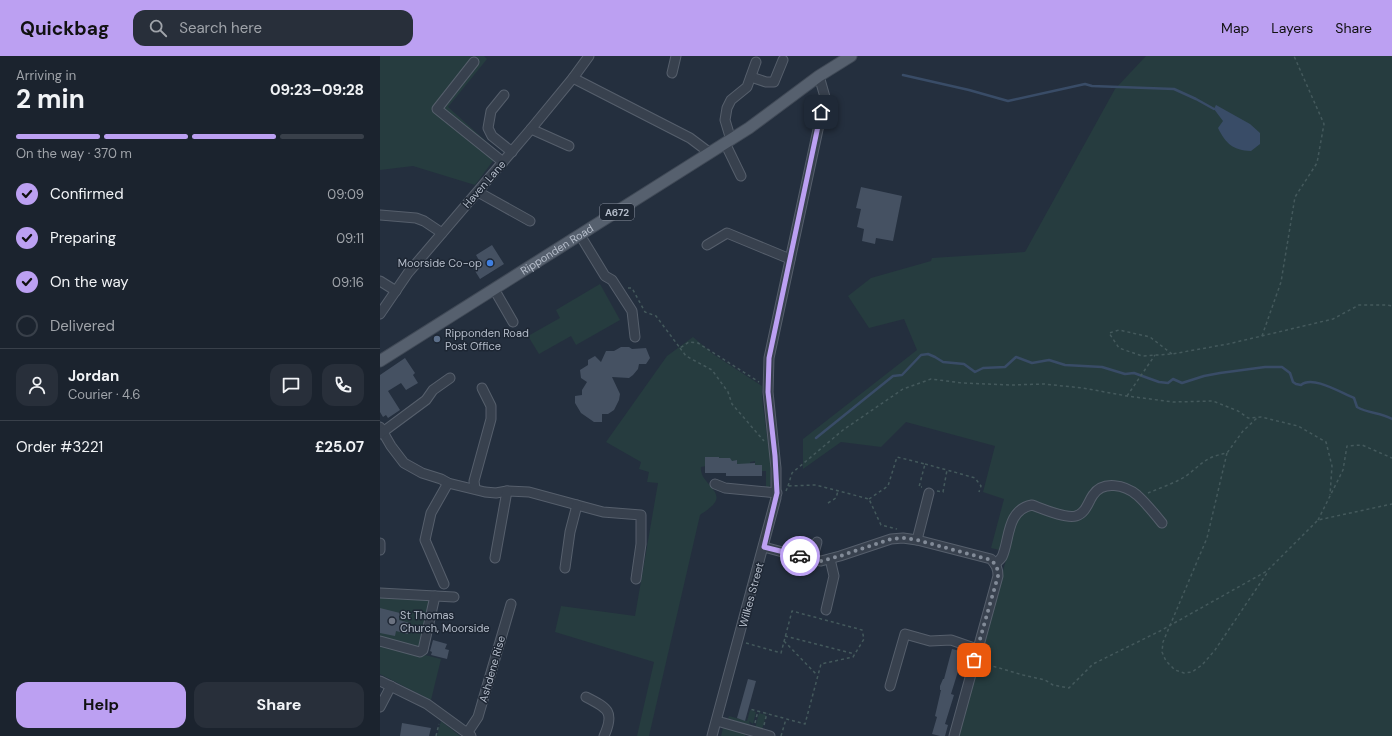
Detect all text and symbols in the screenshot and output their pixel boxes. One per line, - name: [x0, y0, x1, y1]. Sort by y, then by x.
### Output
- search box: [133, 10, 413, 46]
- text: Quickbag: [20, 16, 109, 41]
- icon: search: [147, 17, 169, 39]
- text: Search here: [179, 18, 262, 38]
- text: Map: [1221, 19, 1249, 37]
- text: Layers: [1271, 19, 1313, 37]
- text: Share: [1335, 19, 1372, 37]
- text: Arriving in: [16, 67, 76, 84]
- text: 09:23–09:28: [270, 80, 364, 100]
- text: 2 min: [16, 82, 85, 116]
- pin: [804, 95, 838, 129]
- icon: home: [810, 101, 832, 123]
- text: On the way · 370 m: [16, 145, 132, 162]
- street label: Haven Lane: [459, 157, 509, 211]
- icon: check: [16, 183, 38, 205]
- text: Confirmed: [50, 184, 124, 204]
- text: 09:09: [327, 186, 364, 203]
- road number: A672: [600, 204, 634, 220]
- street label: Ripponden Road: [518, 221, 596, 278]
- icon: check: [16, 227, 38, 249]
- text: Preparing: [50, 228, 116, 248]
- text: 09:11: [336, 230, 364, 247]
- place label: Moorside Co-op: [398, 256, 482, 270]
- marker: Moorside Co-op: [485, 258, 495, 268]
- icon: check: [16, 271, 38, 293]
- text: On the way: [50, 272, 129, 292]
- text: 09:16: [332, 274, 364, 291]
- text: Delivered: [50, 316, 115, 336]
- place label: Ripponden Road Post Office: [445, 326, 529, 353]
- marker: Ripponden Road Post Office: [432, 334, 442, 344]
- button: person: [16, 364, 58, 406]
- button: chat: [270, 364, 312, 406]
- button: phone: [322, 364, 364, 406]
- text: Jordan: [68, 366, 119, 386]
- text: Courier · 4.6: [68, 386, 140, 403]
- text: Order #3221: [16, 437, 103, 457]
- text: £25.07: [315, 437, 364, 457]
- courier: [780, 536, 820, 576]
- icon: car: [789, 545, 811, 567]
- street label: Wilkes Street: [736, 561, 766, 629]
- place label: St Thomas Church, Moorside: [400, 608, 490, 635]
- marker: St Thomas Church, Moorside: [387, 616, 397, 626]
- street label: Ashdene Rise: [476, 634, 508, 704]
- pin: [957, 643, 991, 677]
- icon: bag: [963, 649, 985, 671]
- button: Help: [16, 682, 186, 728]
- button: Share: [194, 682, 364, 728]

